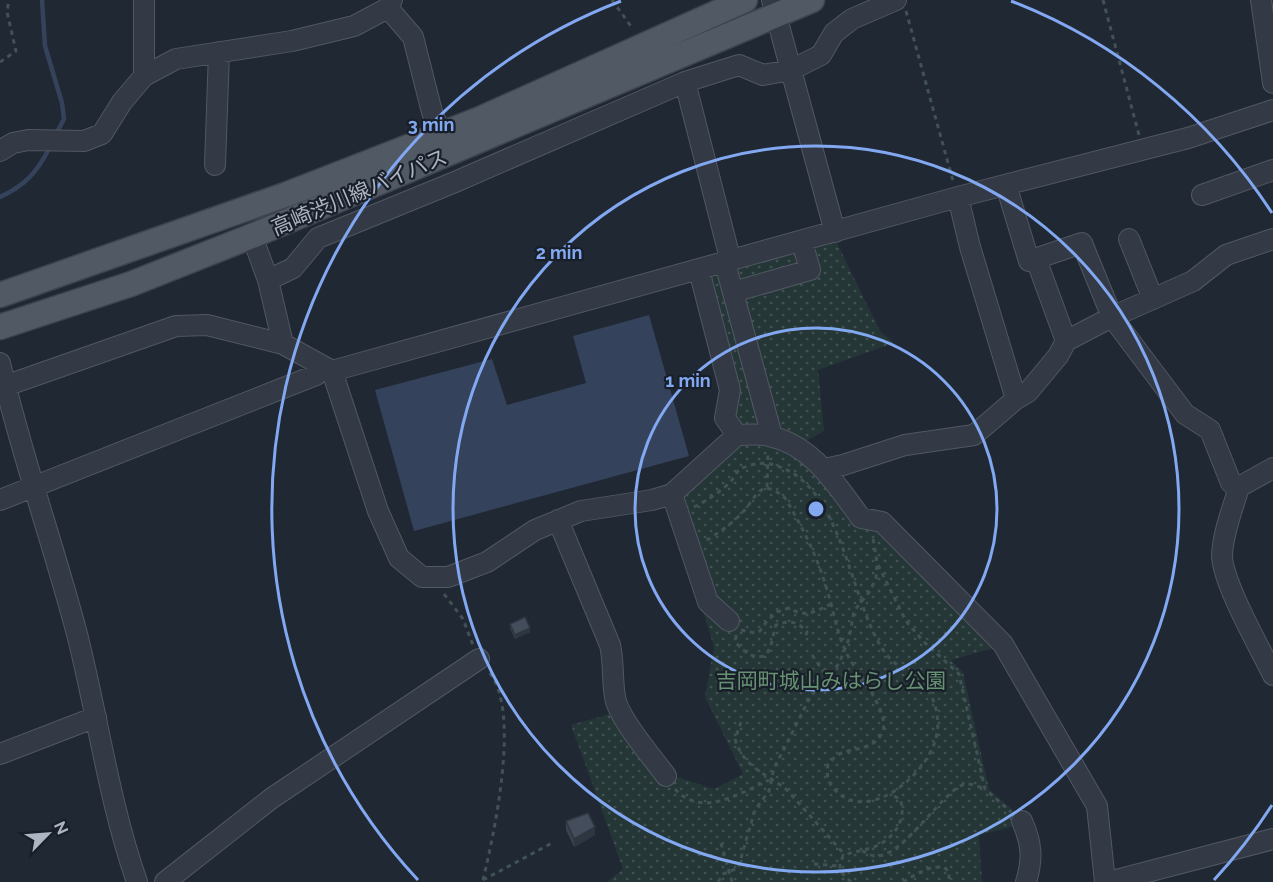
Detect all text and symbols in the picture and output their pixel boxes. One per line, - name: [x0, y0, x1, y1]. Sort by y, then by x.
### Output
- text: 3 min: [408, 114, 454, 135]
- street label: 高崎渋川線バイパス: [267, 144, 451, 240]
- text: 2 min: [536, 242, 582, 263]
- text: 1 min: [665, 370, 711, 391]
- centre of rings: [806, 499, 826, 519]
- park label: 吉岡町城山みはらし公園: [716, 668, 947, 693]
- north arrow: [18, 804, 78, 864]
- text: N: [50, 818, 72, 837]

